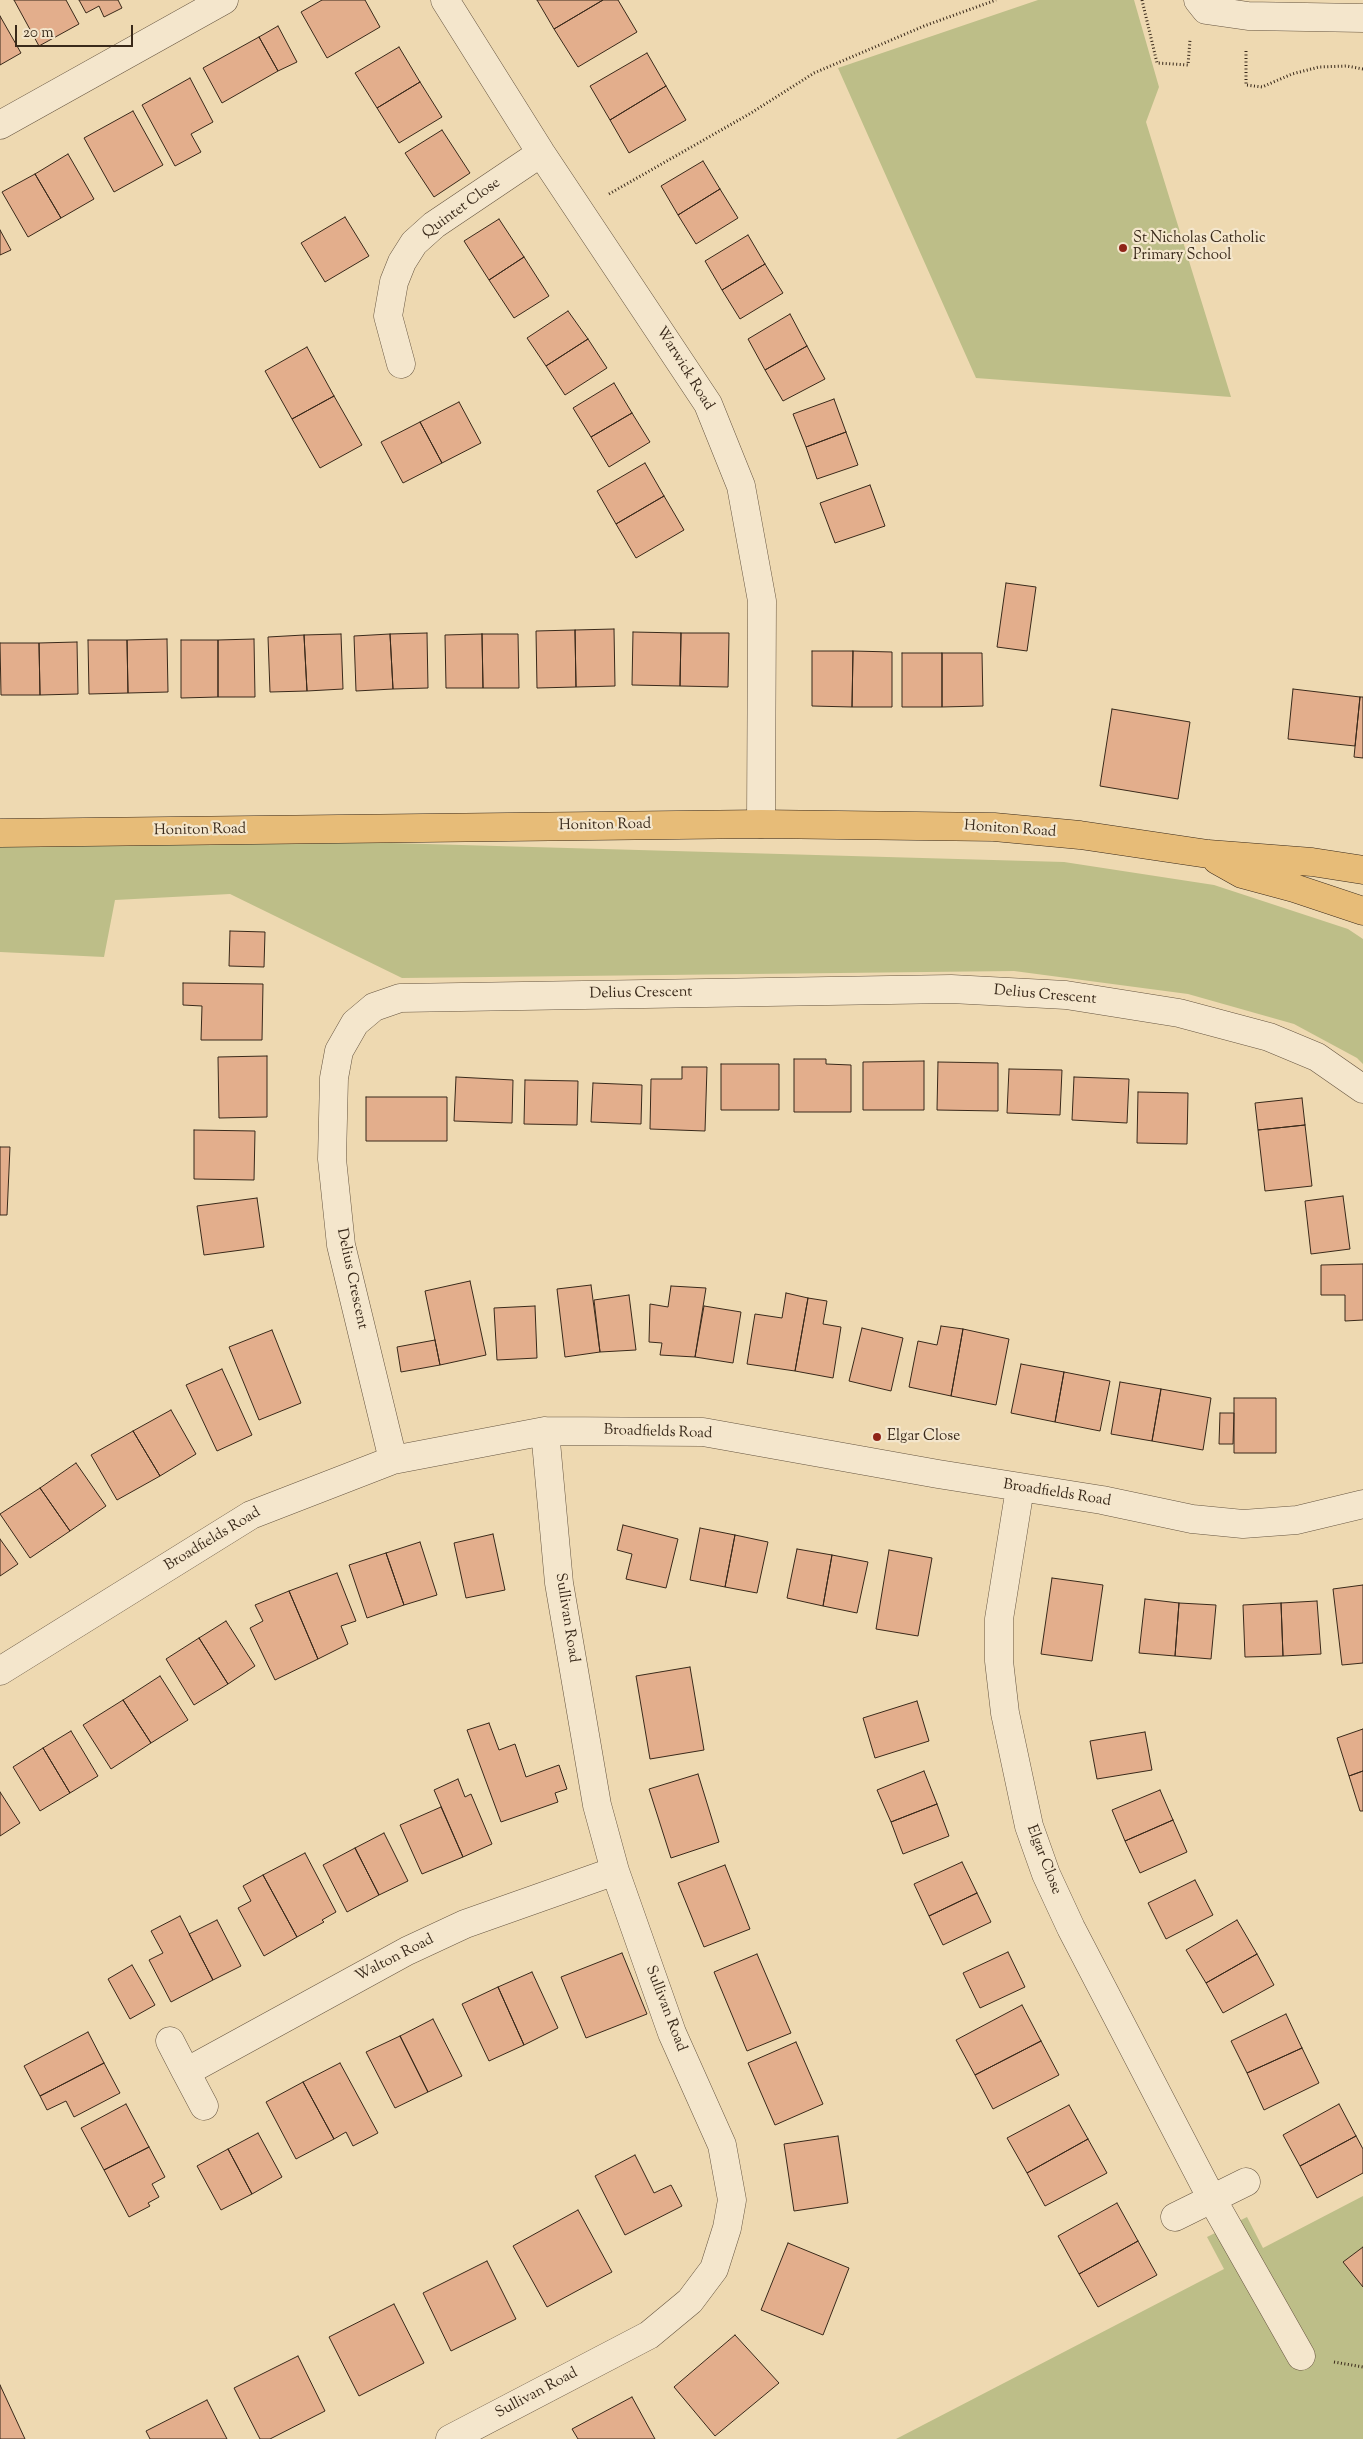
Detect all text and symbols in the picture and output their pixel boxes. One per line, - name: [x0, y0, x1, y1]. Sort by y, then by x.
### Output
- scale bar: [18, 15, 135, 47]
- text: 20 m: [23, 23, 54, 44]
- street label: Quintet Close: [420, 175, 504, 243]
- place label: St Nicholas Catholic Primary School: [1133, 230, 1266, 265]
- marker: St Nicholas Catholic Primary School: [1117, 242, 1129, 254]
- street label: Warwick Road: [651, 324, 717, 414]
- street label: Honiton Road: [559, 816, 651, 836]
- street label: Honiton Road: [963, 818, 1057, 842]
- street label: Honiton Road: [154, 821, 246, 841]
- street label: Delius Crescent: [993, 983, 1097, 1009]
- street label: Delius Crescent: [589, 984, 693, 1004]
- street label: Delius Crescent: [331, 1227, 371, 1331]
- street label: Broadfields Road: [603, 1422, 713, 1444]
- place label: Elgar Close: [887, 1428, 960, 1446]
- marker: Elgar Close: [871, 1431, 883, 1443]
- street label: Broadfields Road: [1002, 1477, 1112, 1511]
- street label: Broadfields Road: [162, 1504, 264, 1576]
- street label: Sullivan Road: [550, 1572, 582, 1664]
- street label: Elgar Close: [1021, 1823, 1065, 1897]
- street label: Walton Road: [353, 1931, 437, 1987]
- street label: Sullivan Road: [640, 1963, 690, 2055]
- street label: Sullivan Road: [493, 2365, 581, 2423]

